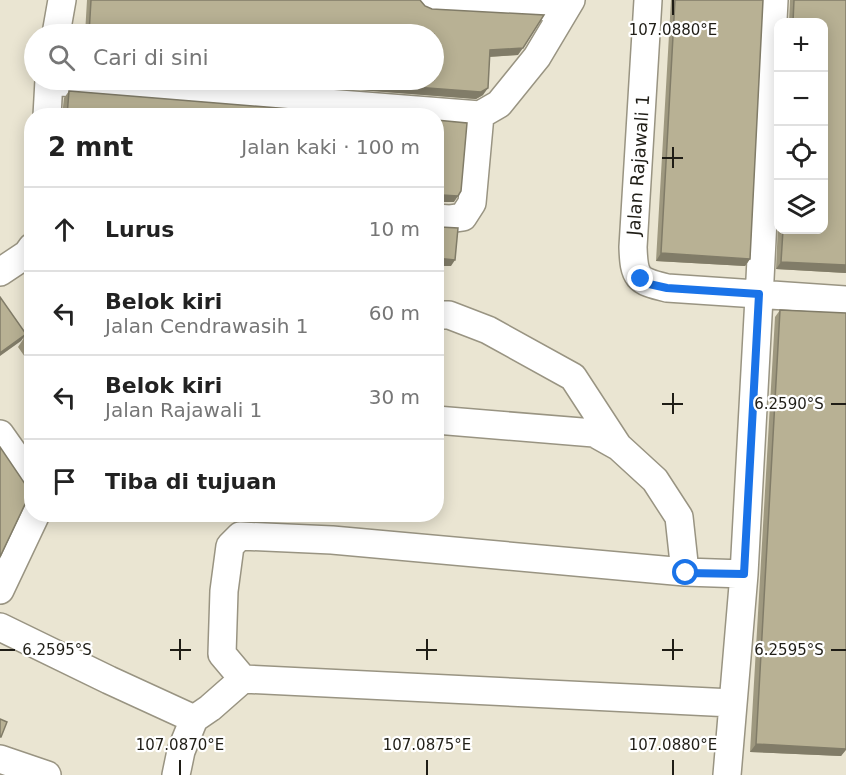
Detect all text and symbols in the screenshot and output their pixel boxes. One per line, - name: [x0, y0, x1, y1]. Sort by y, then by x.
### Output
- map controls: [774, 18, 828, 234]
- button: +: [774, 18, 828, 72]
- text: 107.0880°E: [629, 21, 717, 39]
- search box: [24, 24, 444, 90]
- icon: search: [45, 41, 78, 74]
- text: Cari di sini: [93, 45, 209, 70]
- button: −: [774, 72, 828, 126]
- street label: Jalan Rajawali 1: [623, 94, 653, 237]
- button: locate: [774, 126, 828, 180]
- text: 2 mnt: [48, 132, 133, 162]
- text: Jalan kaki · 100 m: [241, 135, 420, 159]
- button: layers: [774, 180, 828, 234]
- icon: ahead: [48, 213, 81, 246]
- text: Lurus: [105, 217, 174, 242]
- text: 10 m: [369, 217, 420, 241]
- route end: [627, 265, 653, 291]
- text: Belok kiri: [105, 289, 222, 314]
- icon: left: [48, 297, 81, 330]
- text: 60 m: [369, 301, 420, 325]
- text: Jalan Cendrawasih 1: [105, 314, 308, 338]
- text: Belok kiri: [105, 373, 222, 398]
- icon: left: [48, 381, 81, 414]
- text: 30 m: [369, 385, 420, 409]
- text: 6.2590°S: [754, 395, 824, 413]
- text: Jalan Rajawali 1: [105, 398, 262, 422]
- icon: arrive: [48, 465, 81, 498]
- text: Tiba di tujuan: [105, 469, 277, 494]
- route start: [672, 559, 698, 585]
- text: 6.2595°S: [22, 641, 92, 659]
- text: 6.2595°S: [754, 641, 824, 659]
- text: 107.0870°E: [136, 736, 224, 754]
- text: 107.0875°E: [383, 736, 471, 754]
- text: 107.0880°E: [629, 736, 717, 754]

